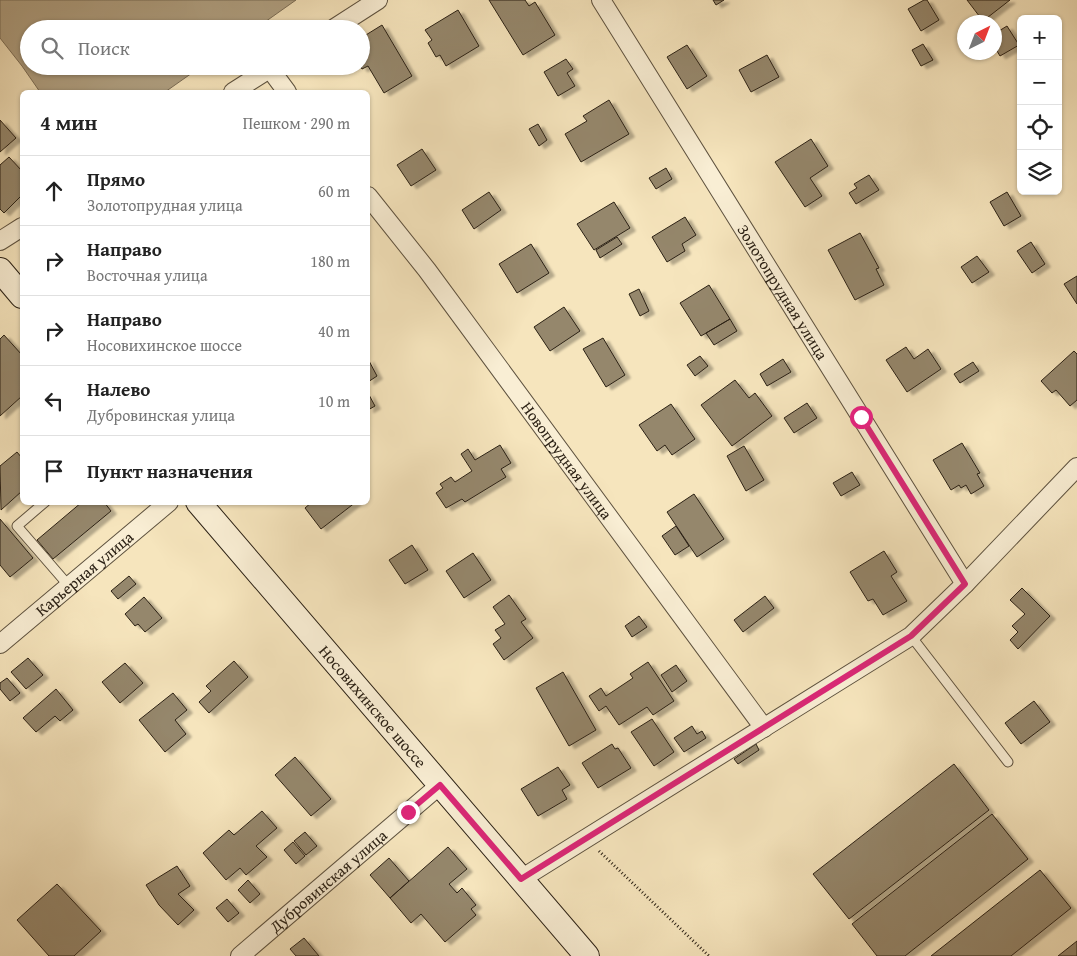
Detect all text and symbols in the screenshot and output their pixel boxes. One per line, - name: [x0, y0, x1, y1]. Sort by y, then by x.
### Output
- north arrow: [957, 15, 1002, 60]
- map controls: [1017, 15, 1062, 195]
- button: +: [1017, 15, 1062, 60]
- search box: [20, 20, 370, 75]
- icon: search: [38, 34, 66, 62]
- text: Поиск: [78, 34, 130, 62]
- button: −: [1017, 60, 1062, 105]
- button: locate: [1017, 105, 1062, 150]
- text: 4 мин: [40, 107, 97, 138]
- text: Пешком · 290 m: [243, 111, 350, 135]
- button: layers: [1017, 150, 1062, 195]
- text: Прямо: [87, 165, 145, 193]
- icon: ahead: [40, 177, 68, 205]
- text: 60 m: [318, 179, 350, 203]
- text: Золотопрудная улица: [87, 193, 243, 217]
- street label: Золотопрудная улица: [732, 220, 835, 365]
- text: Направо: [87, 235, 162, 263]
- icon: right: [40, 247, 68, 275]
- text: 180 m: [310, 249, 350, 273]
- text: Восточная улица: [87, 263, 208, 287]
- text: Направо: [87, 305, 162, 333]
- icon: right: [40, 317, 68, 345]
- text: 40 m: [318, 319, 350, 343]
- text: Носовихинское шоссе: [87, 333, 242, 357]
- text: Налево: [87, 375, 150, 403]
- icon: left: [40, 387, 68, 415]
- text: 10 m: [318, 389, 350, 413]
- street label: Новопрудная улица: [516, 396, 619, 525]
- text: Дубровинская улица: [87, 403, 235, 427]
- route start: [850, 406, 873, 429]
- icon: arrive: [40, 457, 68, 485]
- text: Пункт назначения: [87, 457, 253, 485]
- street label: Карьерная улица: [30, 525, 139, 622]
- street label: Носовихинское шоссе: [313, 640, 433, 773]
- route end: [397, 801, 420, 824]
- street label: Дубровинская улица: [263, 823, 392, 938]

